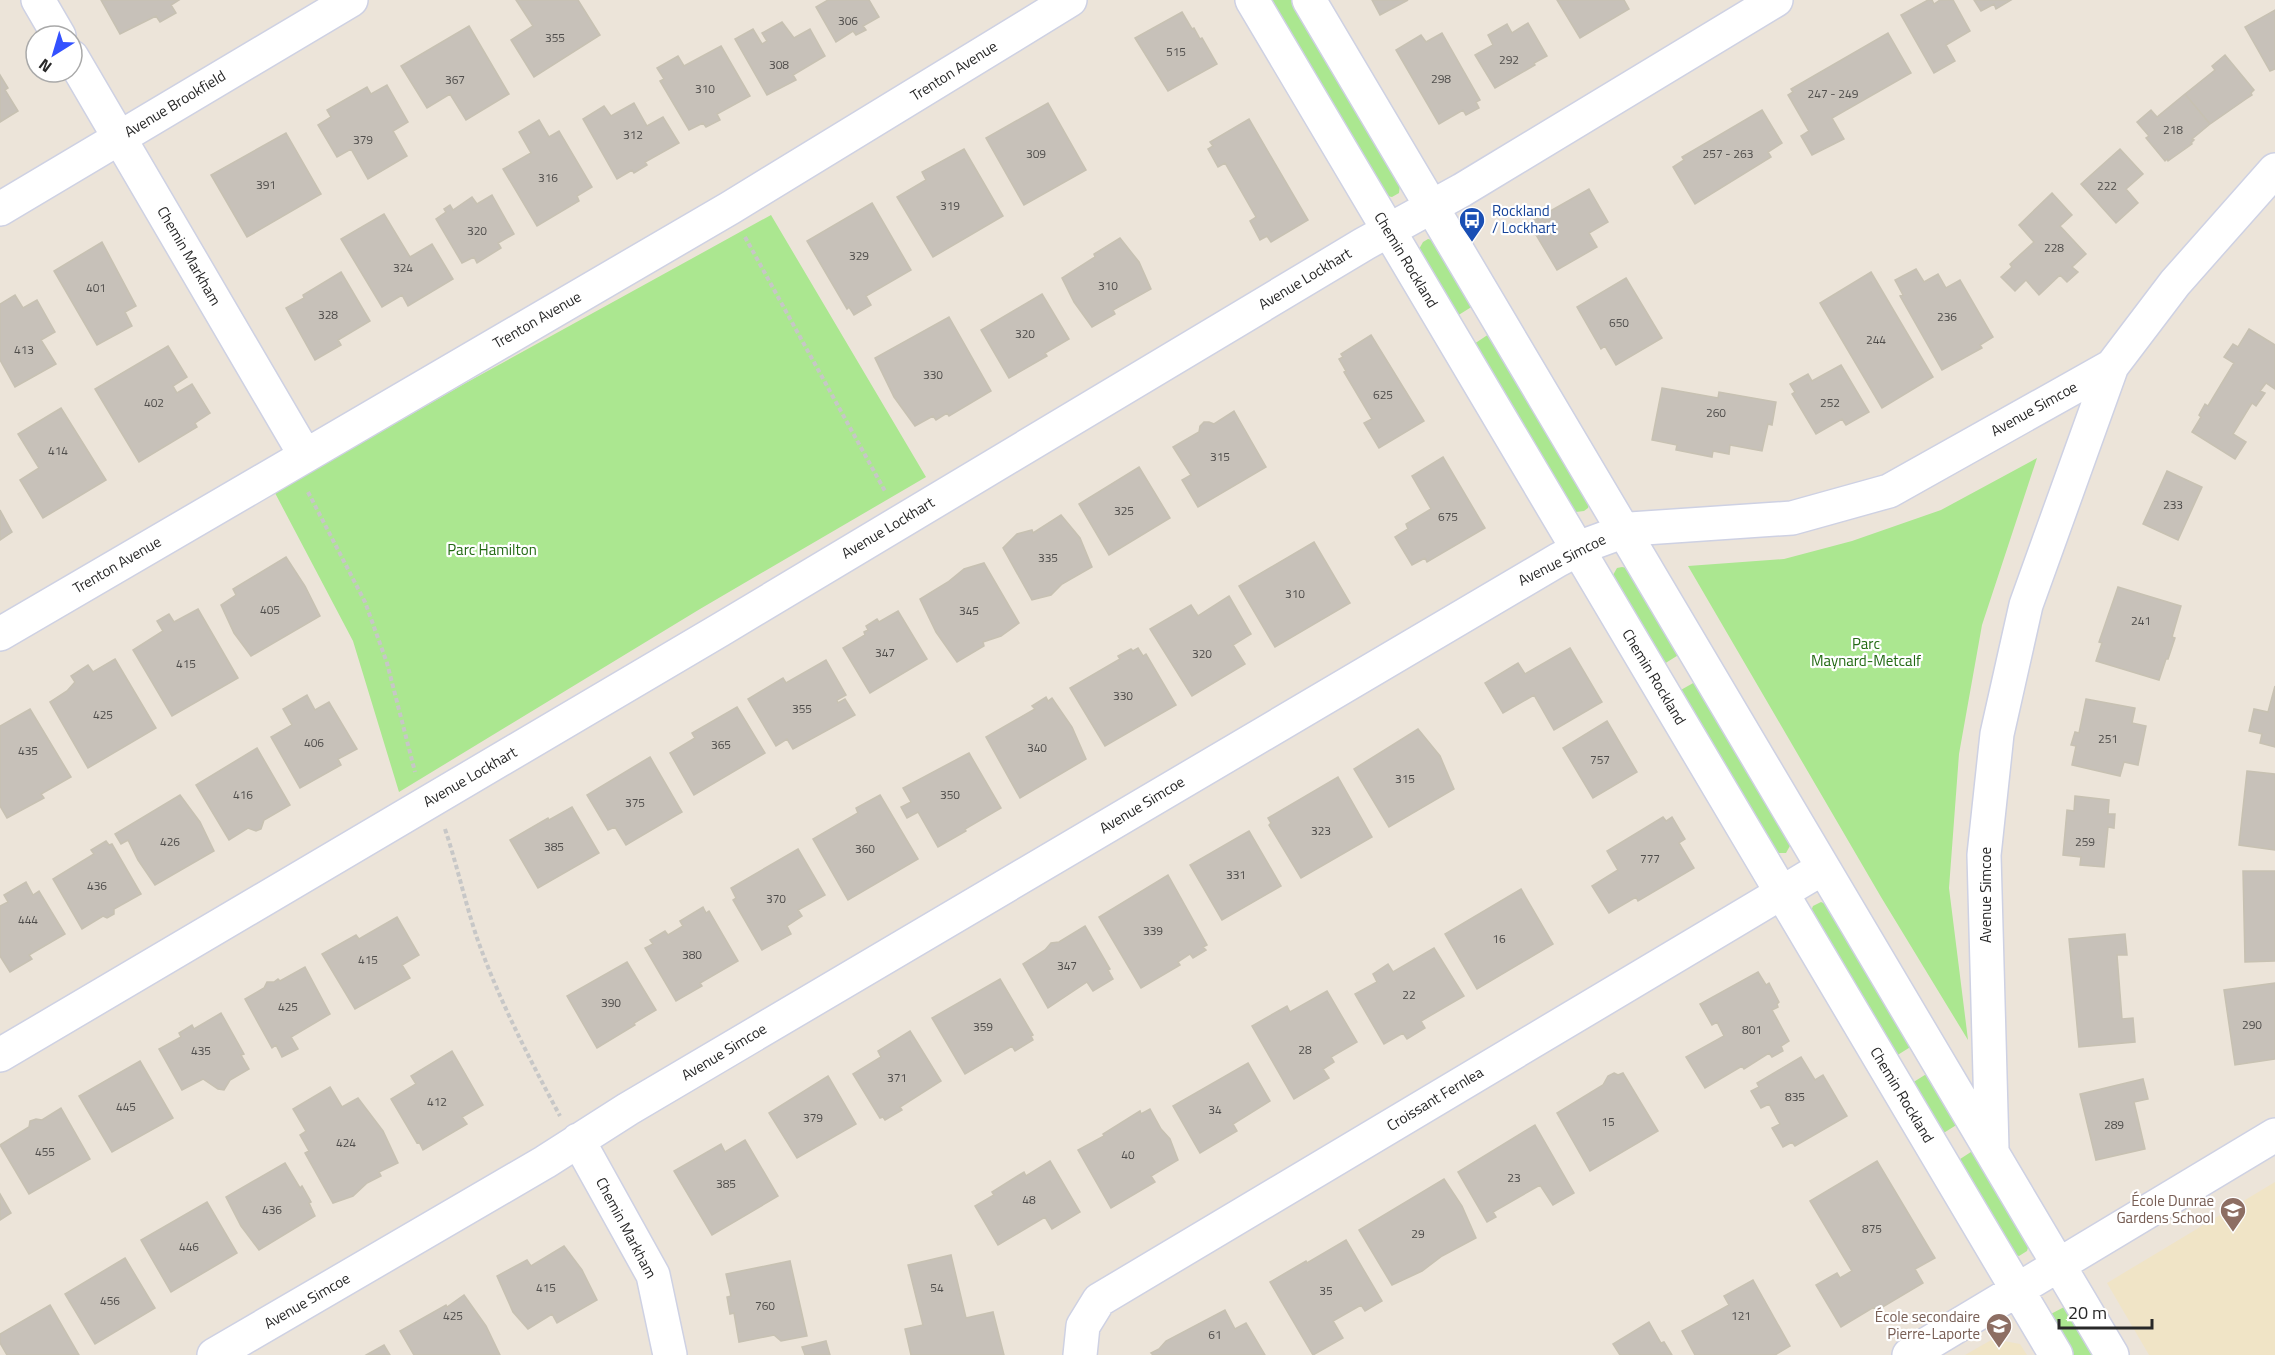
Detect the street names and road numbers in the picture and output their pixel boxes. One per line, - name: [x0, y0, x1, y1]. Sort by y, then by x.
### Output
- street label: Trenton Avenue: [906, 35, 1002, 106]
- street label: Avenue Brookfield: [120, 64, 230, 143]
- street label: Chemin Markham: [152, 202, 227, 310]
- street label: Chemin Rockland: [1369, 207, 1444, 312]
- street label: Avenue Lockhart: [1254, 241, 1356, 315]
- street label: Trenton Avenue: [488, 285, 585, 354]
- street label: Avenue Simcoe: [1986, 375, 2081, 442]
- street label: Avenue Lockhart: [837, 490, 939, 564]
- street label: Avenue Simcoe: [1514, 527, 1610, 592]
- street label: Trenton Avenue: [68, 530, 165, 599]
- street label: Chemin Rockland: [1617, 624, 1692, 729]
- street label: Avenue Lockhart: [419, 740, 522, 813]
- street label: Avenue Simcoe: [1095, 770, 1189, 839]
- street label: Avenue Simcoe: [1974, 847, 1997, 943]
- street label: Avenue Simcoe: [677, 1017, 771, 1086]
- street label: Chemin Rockland: [1865, 1042, 1940, 1147]
- street label: Croissant Fernlea: [1382, 1060, 1488, 1137]
- street label: Chemin Markham: [590, 1173, 663, 1282]
- street label: Avenue Simcoe: [259, 1267, 354, 1335]

